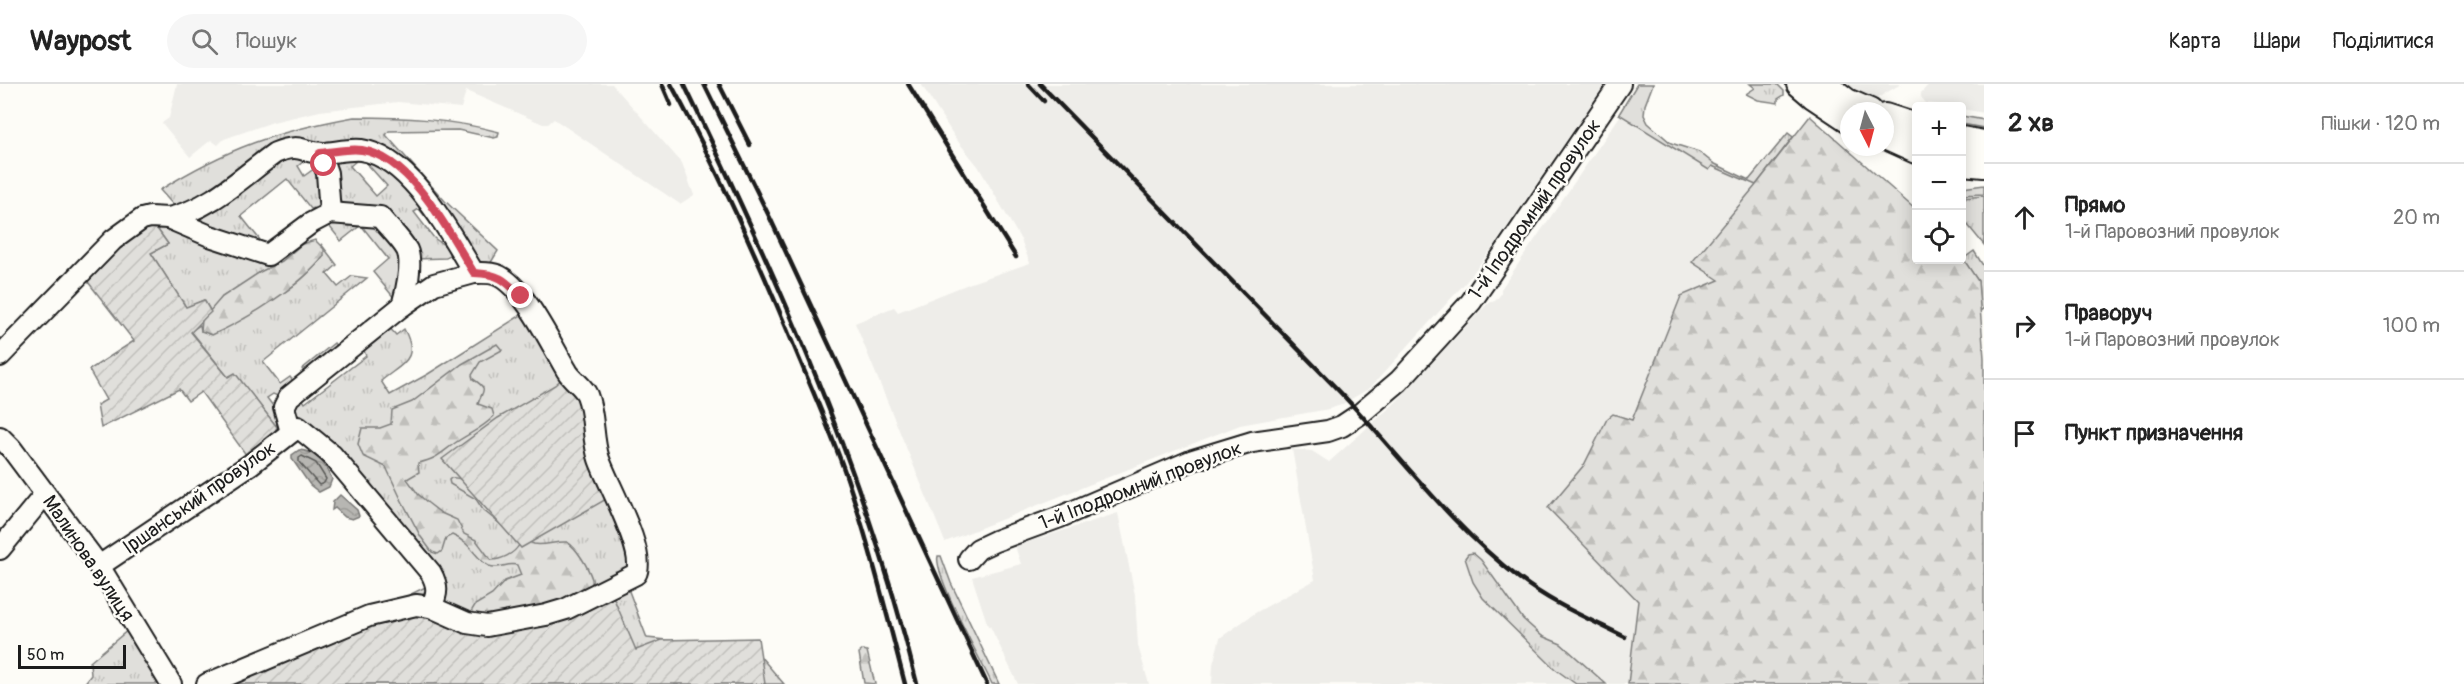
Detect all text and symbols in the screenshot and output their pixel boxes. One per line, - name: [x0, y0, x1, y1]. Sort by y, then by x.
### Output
- search box: [167, 14, 587, 68]
- text: Waypost: [30, 24, 131, 59]
- icon: search: [188, 25, 221, 58]
- text: Пошук: [236, 27, 297, 55]
- text: Карта: [2169, 28, 2221, 55]
- text: Шари: [2254, 28, 2300, 55]
- text: Поділитися: [2333, 28, 2434, 55]
- north arrow: [1840, 102, 1894, 156]
- map controls: [1912, 102, 1966, 264]
- button: +: [1912, 102, 1966, 156]
- text: 2 хв: [2008, 107, 2054, 139]
- text: Пішки · 120 m: [2321, 111, 2440, 136]
- street label: 1-й Іподромний провулок: [1462, 114, 1606, 305]
- route start: [310, 150, 336, 176]
- button: −: [1912, 156, 1966, 210]
- text: Прямо: [2065, 191, 2125, 219]
- icon: ahead: [2008, 201, 2041, 234]
- text: 20 m: [2393, 205, 2440, 230]
- button: locate: [1912, 210, 1966, 264]
- text: 1-й Паровозний провулок: [2065, 219, 2280, 244]
- route end: [507, 282, 533, 308]
- text: Праворуч: [2065, 299, 2152, 327]
- icon: right: [2008, 309, 2041, 342]
- text: 100 m: [2383, 313, 2440, 338]
- text: 1-й Паровозний провулок: [2065, 327, 2280, 352]
- icon: arrive: [2008, 417, 2041, 450]
- text: Пункт призначення: [2065, 419, 2243, 447]
- street label: Іршанський провулок: [118, 435, 281, 560]
- street label: 1-й Іподромний провулок: [1035, 435, 1245, 536]
- street label: Малинова вулиця: [37, 490, 140, 626]
- scale bar: [18, 642, 126, 670]
- text: 50 m: [27, 645, 64, 665]

